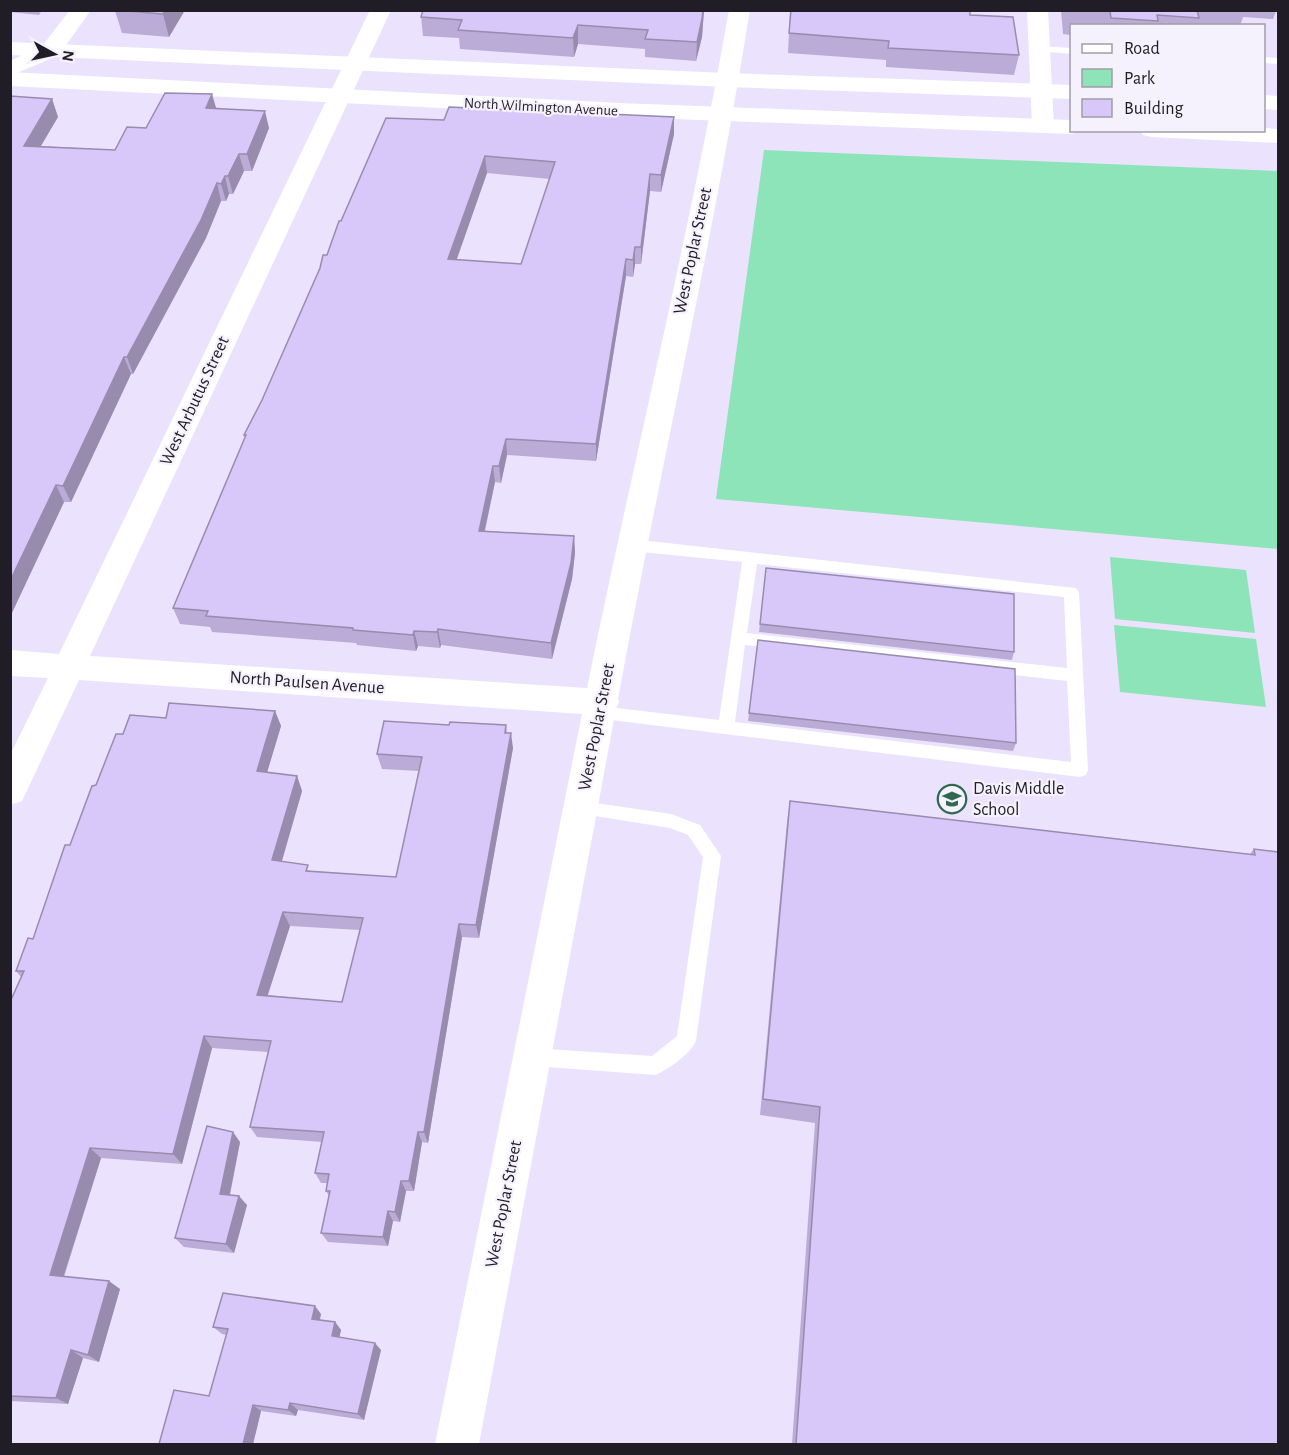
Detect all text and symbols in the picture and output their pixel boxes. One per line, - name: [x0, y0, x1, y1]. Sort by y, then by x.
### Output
- north arrow: [24, 24, 84, 84]
- legend: [1070, 24, 1265, 132]
- text: Road: [1124, 40, 1160, 58]
- text: N: [59, 49, 77, 63]
- text: Park: [1124, 70, 1156, 88]
- street label: North Wilmington Avenue: [464, 95, 618, 119]
- text: Building: [1124, 100, 1184, 118]
- street label: West Poplar Street: [671, 186, 715, 316]
- street label: West Arbutus Street: [157, 333, 233, 468]
- street label: West Poplar Street: [576, 662, 618, 792]
- street label: North Paulsen Avenue: [229, 669, 385, 697]
- place label: Davis Middle School: [973, 780, 1064, 819]
- school or university icon: Davis Middle School: [936, 783, 968, 815]
- street label: West Poplar Street: [483, 1139, 525, 1269]

